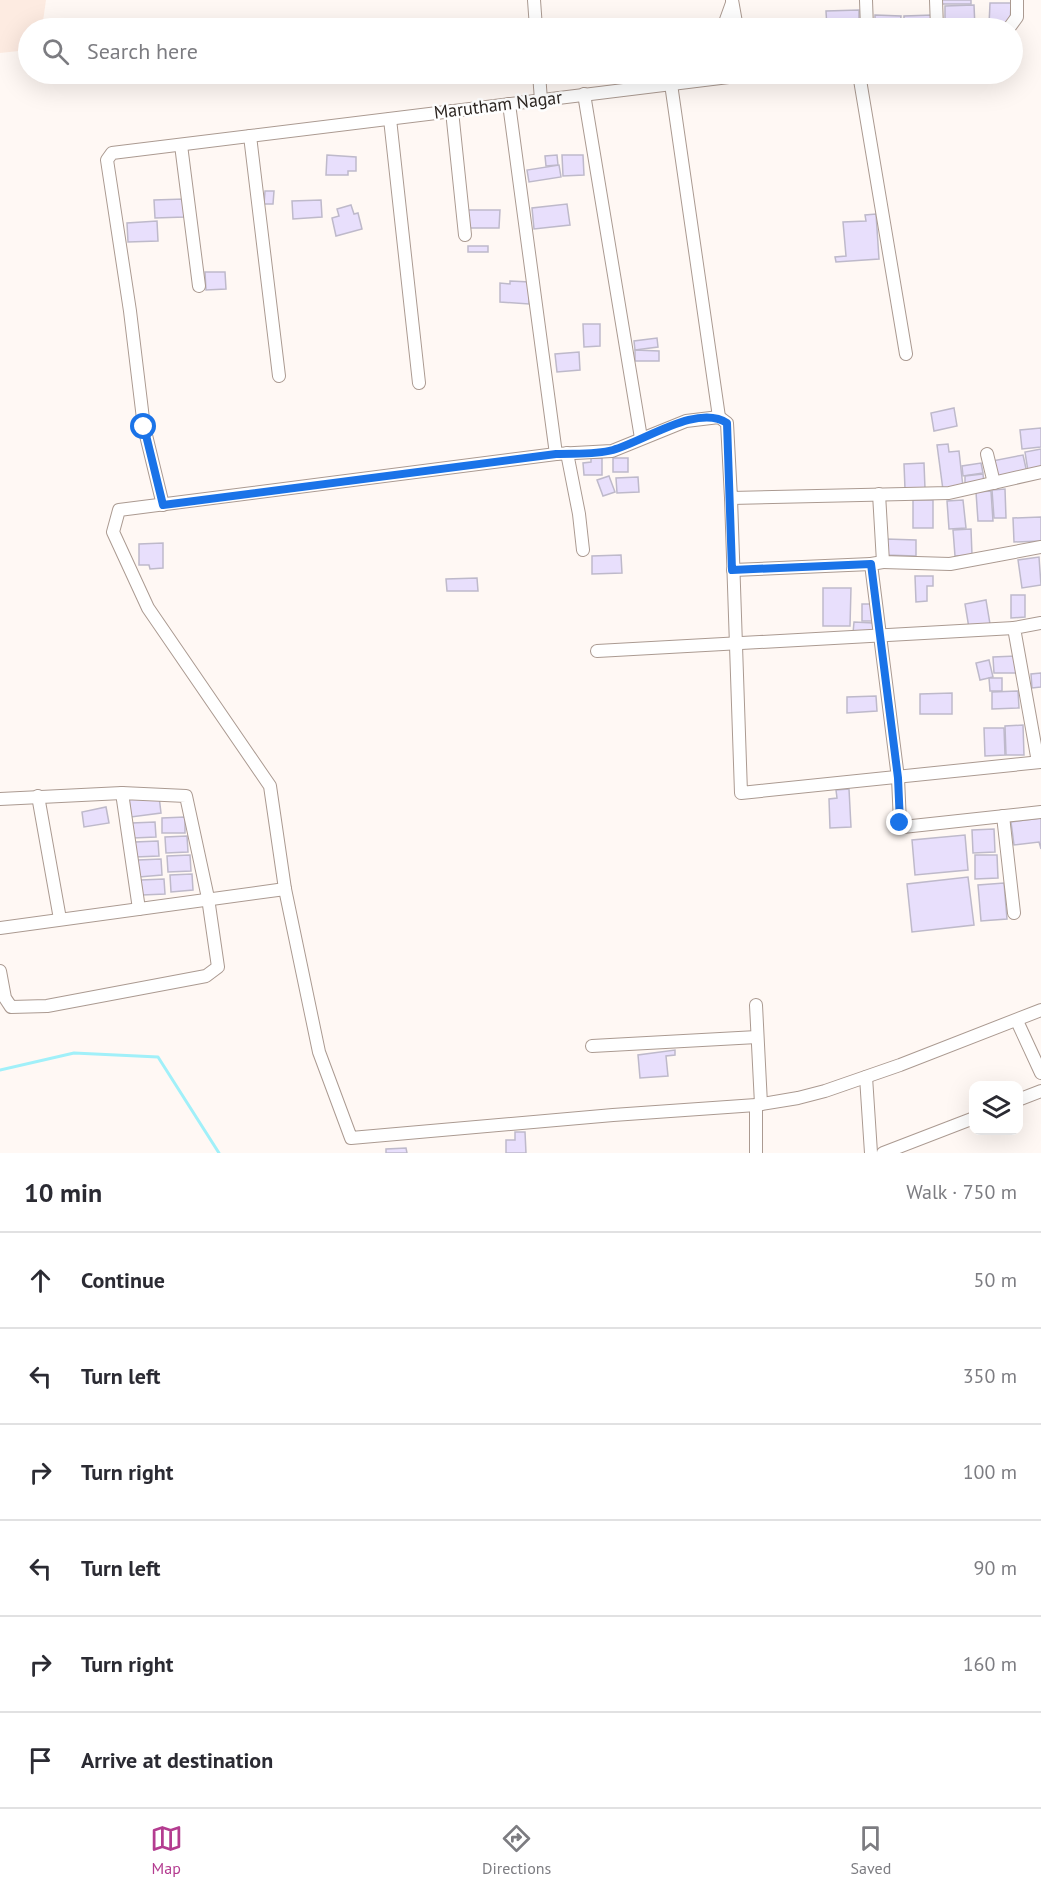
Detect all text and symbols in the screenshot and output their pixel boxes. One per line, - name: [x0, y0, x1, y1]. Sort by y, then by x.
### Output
- search box: [18, 18, 1023, 84]
- icon: search: [39, 35, 72, 68]
- text: Search here: [87, 37, 198, 65]
- street label: Marutham Nagar: [432, 85, 563, 124]
- route start: [130, 413, 156, 439]
- route end: [886, 809, 912, 835]
- map controls: [969, 1081, 1023, 1135]
- button: layers: [969, 1081, 1023, 1135]
- text: 10 min: [24, 1176, 102, 1209]
- text: Walk · 750 m: [906, 1179, 1017, 1205]
- icon: ahead: [24, 1264, 57, 1297]
- text: Continue: [81, 1266, 165, 1294]
- text: 50 m: [974, 1267, 1017, 1293]
- icon: left: [24, 1360, 57, 1393]
- text: Turn left: [81, 1362, 161, 1390]
- text: 350 m: [963, 1363, 1017, 1389]
- icon: right: [24, 1456, 57, 1489]
- text: Turn right: [81, 1458, 173, 1486]
- text: 100 m: [963, 1459, 1017, 1485]
- icon: left: [24, 1552, 57, 1585]
- text: Turn left: [81, 1554, 161, 1582]
- text: 90 m: [974, 1555, 1017, 1581]
- icon: right: [24, 1648, 57, 1681]
- text: Turn right: [81, 1650, 173, 1678]
- text: 160 m: [963, 1651, 1017, 1677]
- icon: arrive: [24, 1744, 57, 1777]
- text: Arrive at destination: [81, 1746, 273, 1774]
- tab: Map: [150, 1822, 183, 1878]
- tab: Directions: [482, 1822, 551, 1878]
- tab: Saved: [851, 1822, 891, 1878]

